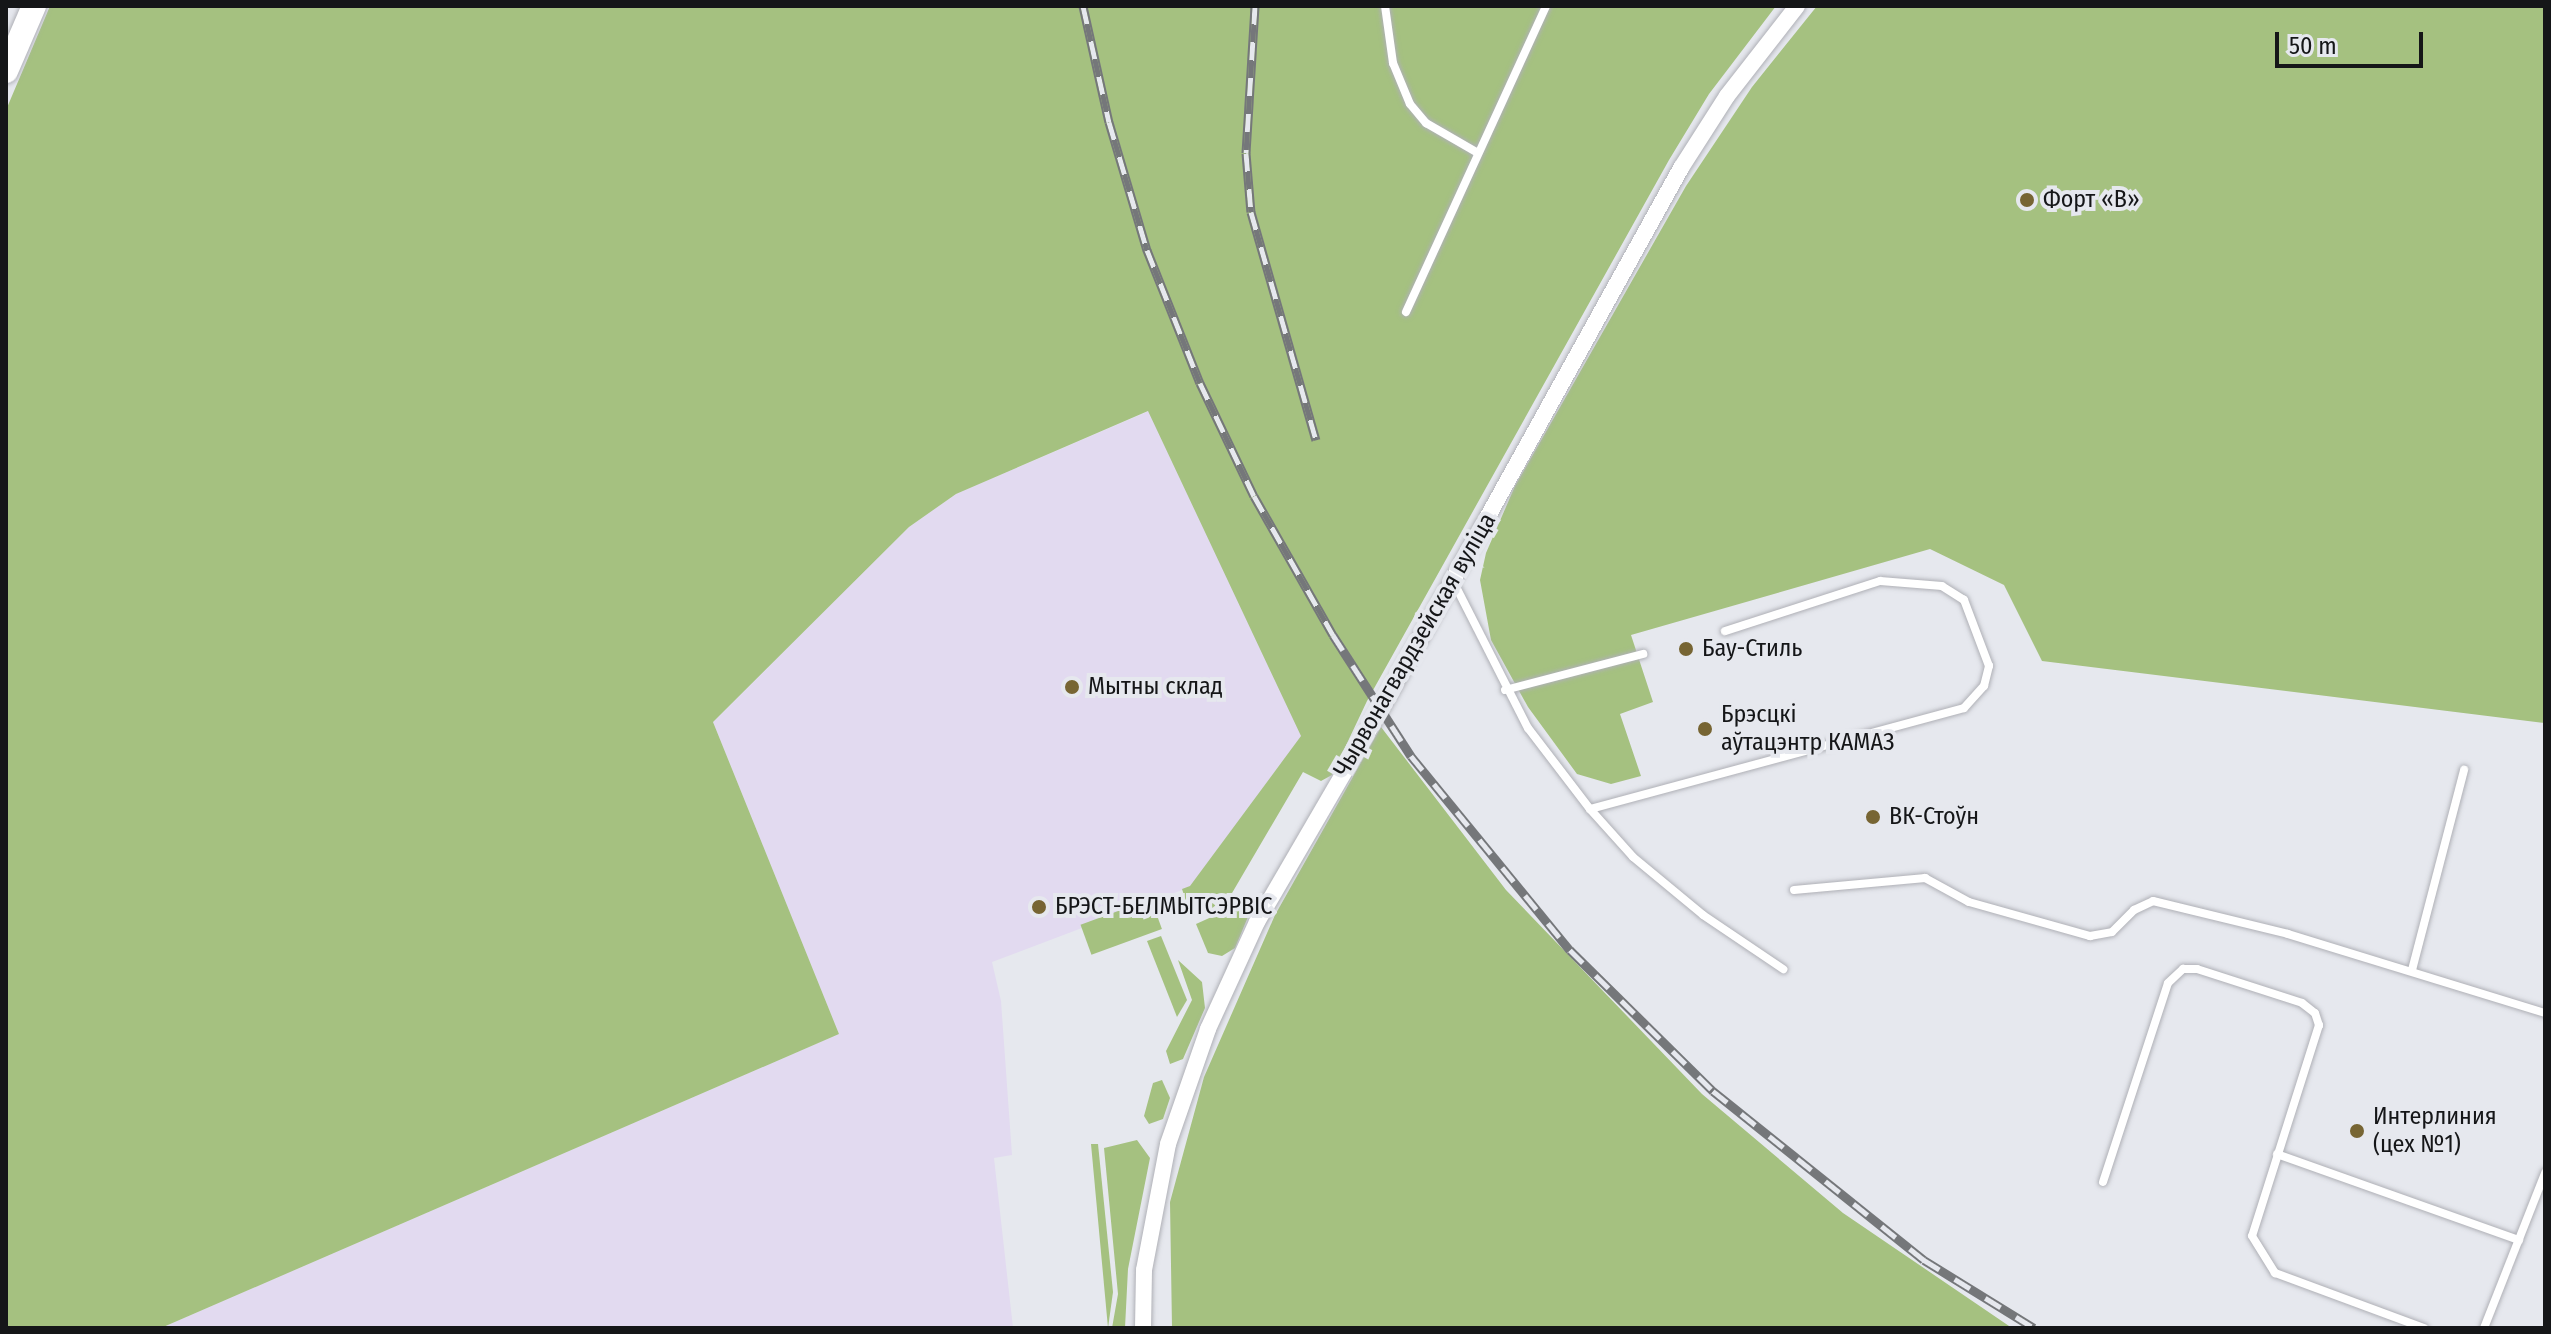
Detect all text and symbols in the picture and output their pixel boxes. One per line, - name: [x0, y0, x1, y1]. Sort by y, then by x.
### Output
- scale bar: [2279, 16, 2427, 66]
- text: 50 m: [2289, 32, 2337, 60]
- place label: Форт «В»: [2043, 186, 2140, 214]
- marker: Форт «В»: [2018, 191, 2036, 209]
- street label: Чырвонагвардзейская вуліца: [1328, 508, 1502, 782]
- place label: Бау-Стиль: [1702, 635, 1802, 663]
- marker: Бау-Стиль: [1677, 640, 1695, 658]
- place label: Мытны склад: [1088, 673, 1223, 701]
- marker: Мытны склад: [1063, 678, 1081, 696]
- place label: Брэсцкі аўтацэнтр КАМАЗ: [1721, 701, 1894, 757]
- marker: Брэсцкі аўтацэнтр КАМАЗ: [1696, 720, 1714, 738]
- place label: ВК-Стоўн: [1889, 803, 1979, 831]
- marker: ВК-Стоўн: [1864, 808, 1882, 826]
- place label: БРЭСТ-БЕЛМЫТСЭРВІС: [1055, 893, 1273, 921]
- marker: БРЭСТ-БЕЛМЫТСЭРВІС: [1030, 898, 1048, 916]
- place label: Интерлиния (цех №1): [2373, 1103, 2497, 1159]
- marker: Интерлиния (цех №1): [2348, 1122, 2366, 1140]

